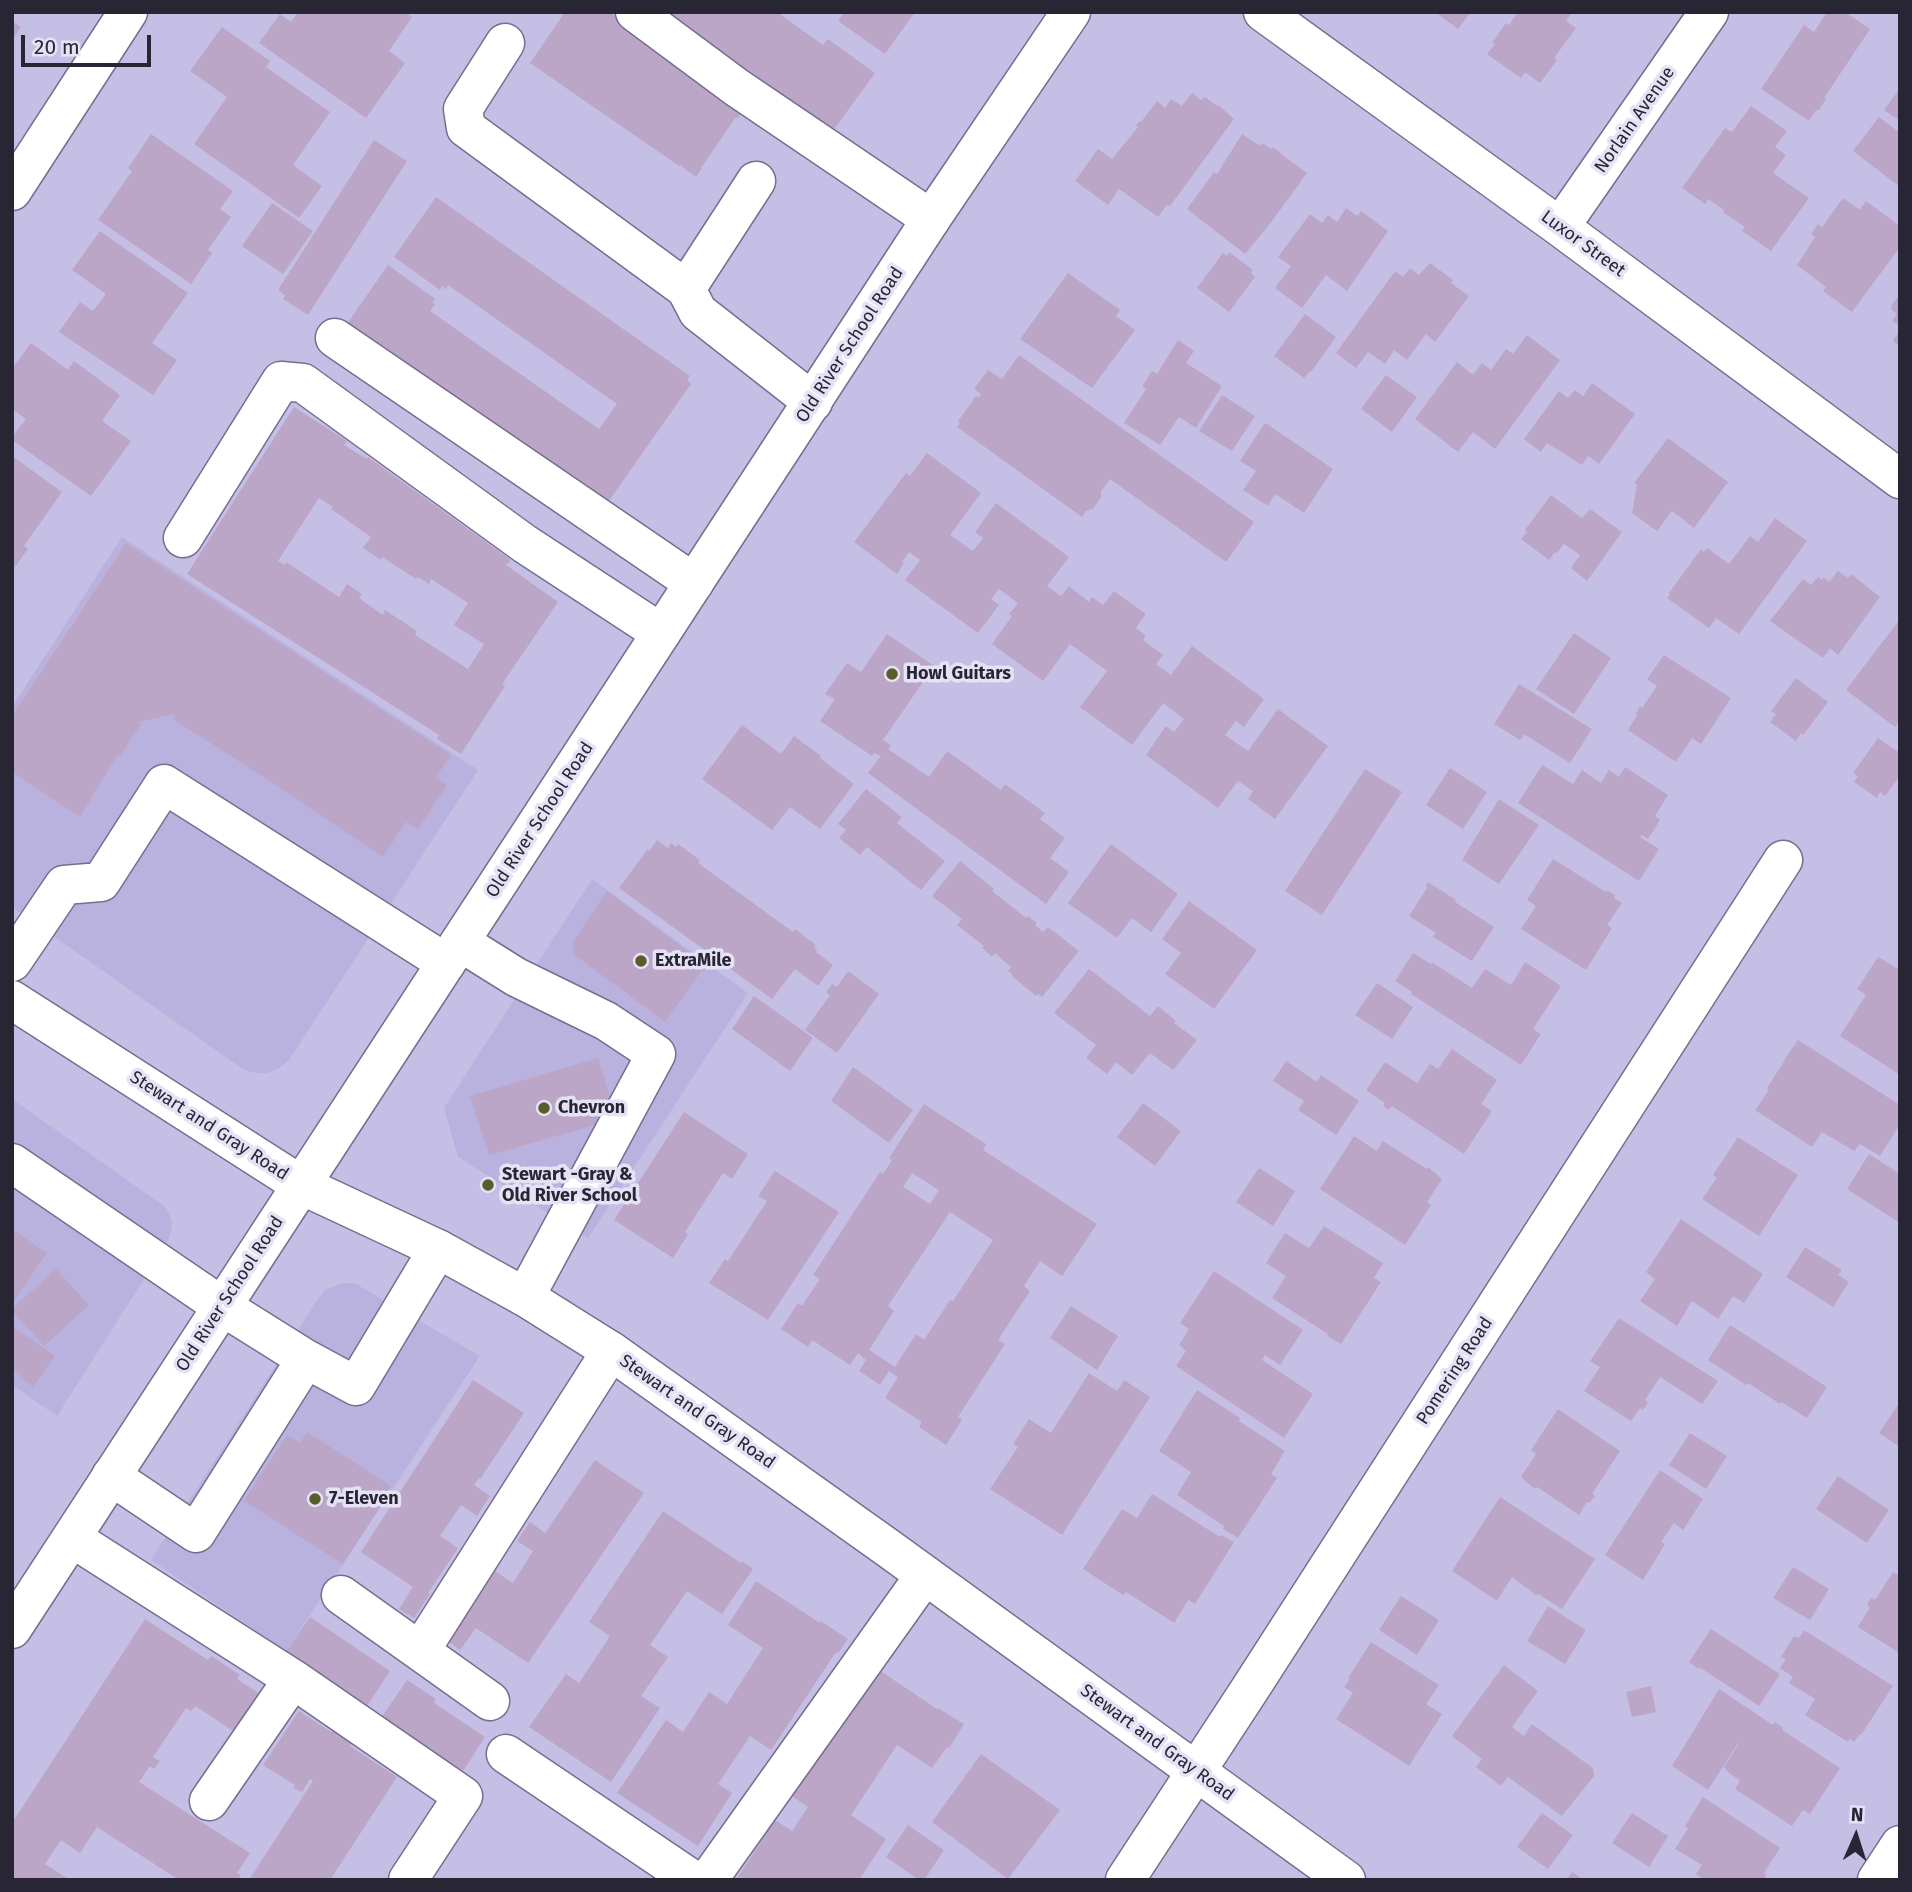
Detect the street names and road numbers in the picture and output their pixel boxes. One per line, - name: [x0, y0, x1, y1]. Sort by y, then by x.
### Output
- street label: Norlain Avenue: [1590, 63, 1680, 177]
- street label: Luxor Street: [1537, 206, 1629, 282]
- street label: Old River School Road: [792, 263, 908, 427]
- street label: Old River School Road: [482, 738, 598, 902]
- street label: Stewart and Gray Road: [126, 1067, 292, 1185]
- street label: Old River School Road: [172, 1212, 288, 1376]
- street label: Pomering Road: [1412, 1313, 1498, 1429]
- street label: Stewart and Gray Road: [615, 1350, 779, 1474]
- street label: Stewart and Gray Road: [1076, 1680, 1238, 1806]

